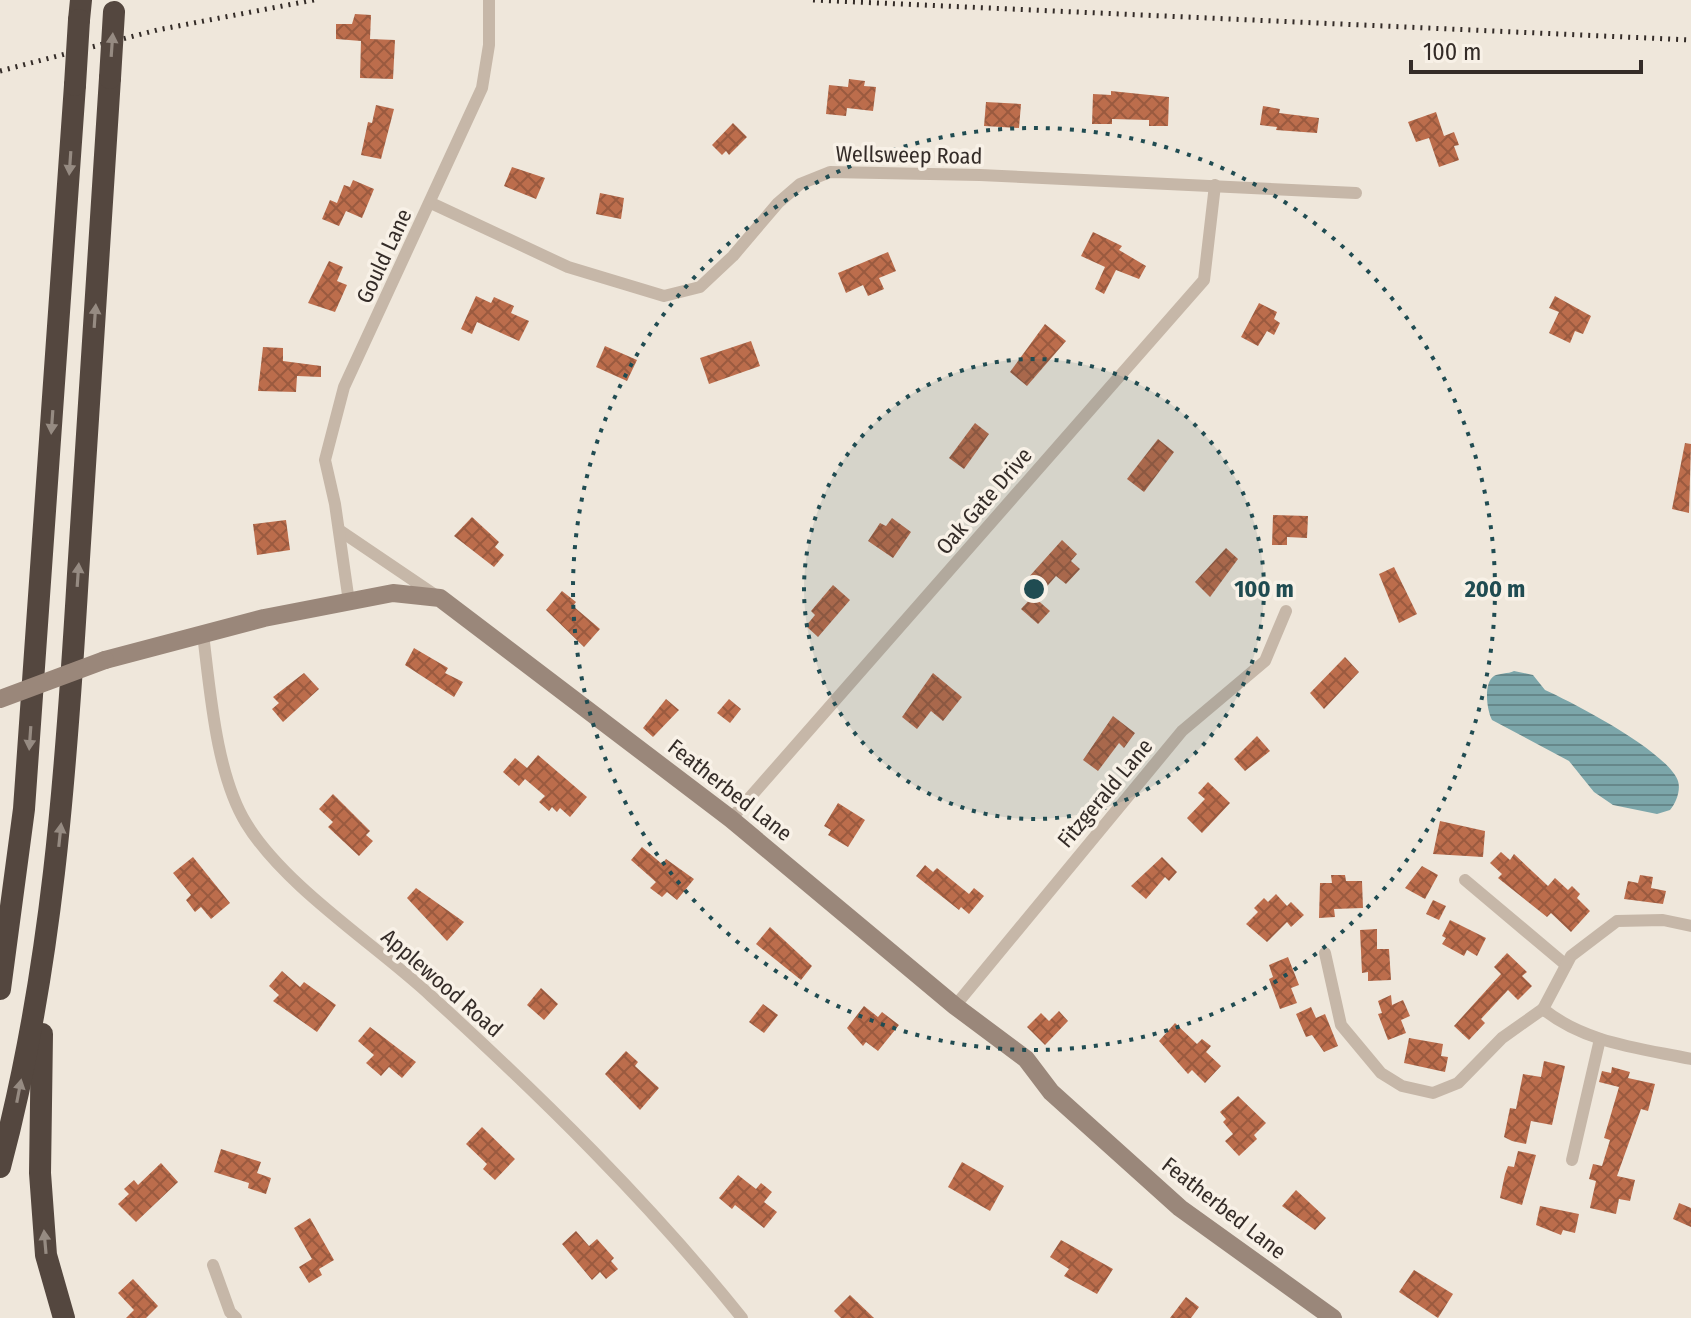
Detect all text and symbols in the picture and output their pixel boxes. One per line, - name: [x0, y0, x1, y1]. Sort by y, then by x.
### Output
- scale bar: [1411, 24, 1641, 74]
- one-way arrow: [106, 32, 119, 57]
- text: 100 m: [1423, 38, 1481, 66]
- street label: Wellsweep Road: [835, 140, 983, 170]
- one-way arrow: [63, 151, 76, 176]
- street label: Gould Lane: [350, 204, 418, 308]
- one-way arrow: [89, 303, 102, 328]
- one-way arrow: [45, 410, 58, 435]
- street label: Oak Gate Drive: [930, 442, 1038, 560]
- one-way arrow: [72, 562, 85, 587]
- centre of rings: [1020, 575, 1048, 603]
- text: 100 m: [1234, 575, 1294, 603]
- text: 200 m: [1464, 575, 1525, 603]
- one-way arrow: [23, 725, 36, 750]
- street label: Featherbed Lane: [663, 733, 797, 847]
- street label: Fitzgerald Lane: [1052, 733, 1158, 853]
- one-way arrow: [53, 822, 66, 847]
- street label: Applewood Road: [376, 923, 508, 1043]
- one-way arrow: [13, 1079, 26, 1104]
- street label: Featherbed Lane: [1157, 1151, 1291, 1265]
- one-way arrow: [39, 1229, 52, 1254]

